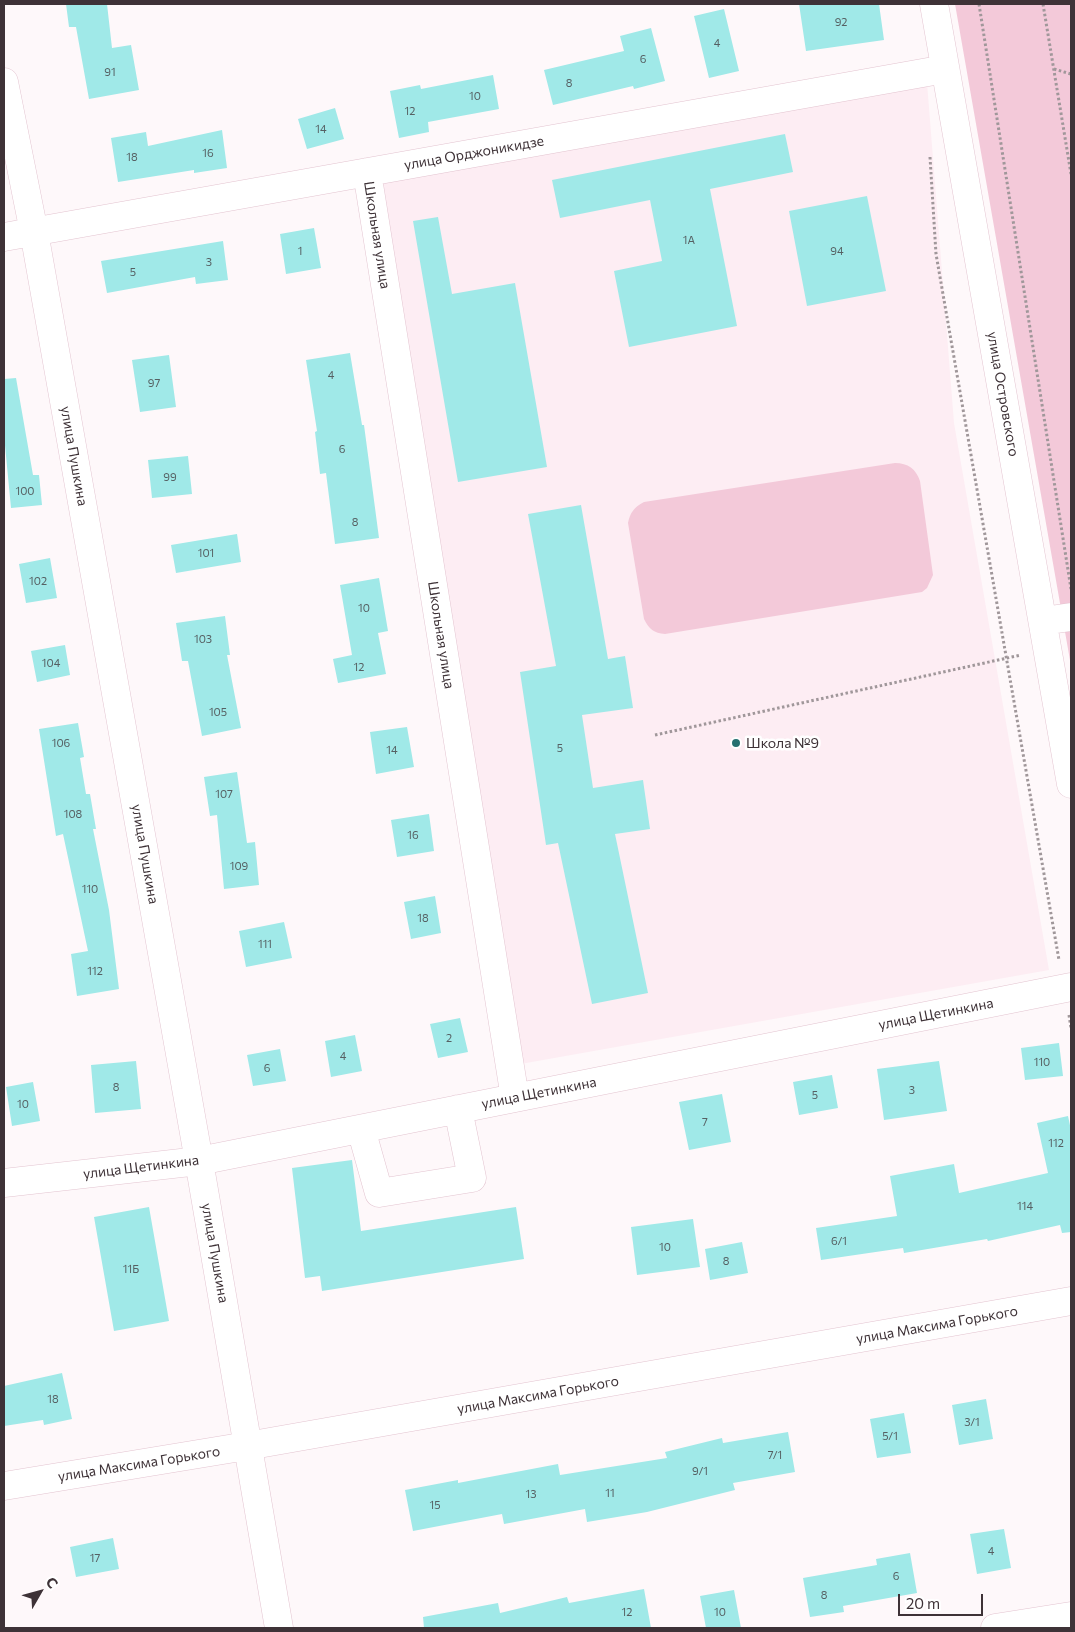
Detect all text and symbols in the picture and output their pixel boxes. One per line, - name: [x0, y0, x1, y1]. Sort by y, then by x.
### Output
- house number: 92: [835, 15, 847, 29]
- house number: 4: [714, 36, 720, 50]
- house number: 6: [640, 52, 646, 66]
- house number: 91: [104, 65, 116, 79]
- house number: 8: [566, 76, 572, 90]
- house number: 10: [469, 89, 481, 103]
- house number: 12: [405, 104, 415, 118]
- house number: 14: [315, 122, 327, 136]
- street label: улица Орджоникидзе: [403, 132, 545, 174]
- house number: 16: [202, 146, 214, 160]
- house number: 18: [126, 150, 138, 164]
- street label: Школьная улица: [360, 180, 394, 290]
- house number: 1А: [683, 233, 695, 247]
- house number: 1: [298, 244, 302, 258]
- house number: 94: [830, 244, 844, 258]
- house number: 3: [206, 255, 212, 269]
- house number: 5: [130, 265, 136, 279]
- street label: улица Островского: [984, 330, 1022, 458]
- house number: 4: [328, 368, 334, 382]
- house number: 97: [148, 376, 160, 390]
- street label: улица Пушкина: [57, 405, 91, 507]
- house number: 6: [339, 442, 345, 456]
- house number: 99: [163, 470, 177, 484]
- house number: 100: [15, 484, 35, 498]
- house number: 8: [352, 515, 358, 529]
- house number: 101: [198, 546, 214, 560]
- house number: 102: [29, 574, 47, 588]
- street label: Школьная улица: [424, 580, 458, 690]
- house number: 10: [358, 601, 370, 615]
- house number: 103: [194, 632, 212, 646]
- house number: 104: [42, 656, 60, 670]
- house number: 12: [354, 660, 364, 674]
- house number: 105: [209, 705, 227, 719]
- place label: Школа №9: [746, 735, 819, 751]
- house number: 106: [52, 736, 70, 750]
- marker: Школа №9: [730, 737, 742, 749]
- house number: 5: [557, 741, 563, 755]
- house number: 14: [386, 743, 398, 757]
- house number: 107: [215, 787, 233, 801]
- street label: улица Пушкина: [128, 803, 162, 905]
- house number: 108: [64, 807, 82, 821]
- house number: 16: [407, 828, 419, 842]
- house number: 109: [230, 859, 248, 873]
- house number: 110: [82, 882, 98, 896]
- house number: 18: [417, 911, 429, 925]
- house number: 111: [258, 937, 272, 951]
- house number: 112: [87, 964, 103, 978]
- street label: улица Щетинкина: [877, 995, 995, 1033]
- house number: 2: [446, 1031, 452, 1045]
- house number: 4: [340, 1049, 346, 1063]
- house number: 110: [1034, 1055, 1050, 1069]
- house number: 6: [264, 1061, 270, 1075]
- street label: улица Щетинкина: [480, 1074, 598, 1112]
- house number: 8: [113, 1080, 119, 1094]
- house number: 3: [909, 1083, 915, 1097]
- house number: 5: [812, 1088, 818, 1102]
- house number: 10: [17, 1097, 29, 1111]
- house number: 7: [702, 1115, 708, 1129]
- house number: 112: [1048, 1136, 1064, 1150]
- street label: улица Щетинкина: [82, 1152, 200, 1182]
- house number: 114: [1017, 1199, 1033, 1213]
- street label: улица Пушкина: [198, 1202, 232, 1304]
- house number: 6/1: [831, 1234, 847, 1248]
- house number: 10: [659, 1240, 671, 1254]
- house number: 8: [723, 1254, 729, 1268]
- house number: 11Б: [123, 1262, 139, 1276]
- street label: улица Максима Горького: [855, 1302, 1019, 1348]
- street label: улица Максима Горького: [456, 1372, 620, 1418]
- house number: 18: [47, 1392, 59, 1406]
- house number: 3/1: [964, 1415, 980, 1429]
- house number: 5/1: [882, 1429, 898, 1443]
- street label: улица Максима Горького: [57, 1443, 221, 1485]
- house number: 7/1: [768, 1448, 782, 1462]
- house number: 9/1: [692, 1464, 708, 1478]
- house number: 11: [605, 1486, 615, 1500]
- house number: 13: [526, 1487, 536, 1501]
- house number: 15: [429, 1498, 441, 1512]
- house number: 4: [988, 1544, 994, 1558]
- house number: 17: [90, 1551, 100, 1565]
- north arrow: [15, 1567, 65, 1617]
- house number: 6: [893, 1569, 899, 1583]
- text: С: [43, 1573, 62, 1591]
- scale bar: [900, 1584, 985, 1616]
- house number: 8: [821, 1588, 827, 1602]
- text: 20 m: [906, 1594, 940, 1612]
- house number: 12: [622, 1605, 632, 1619]
- house number: 10: [714, 1605, 726, 1619]

